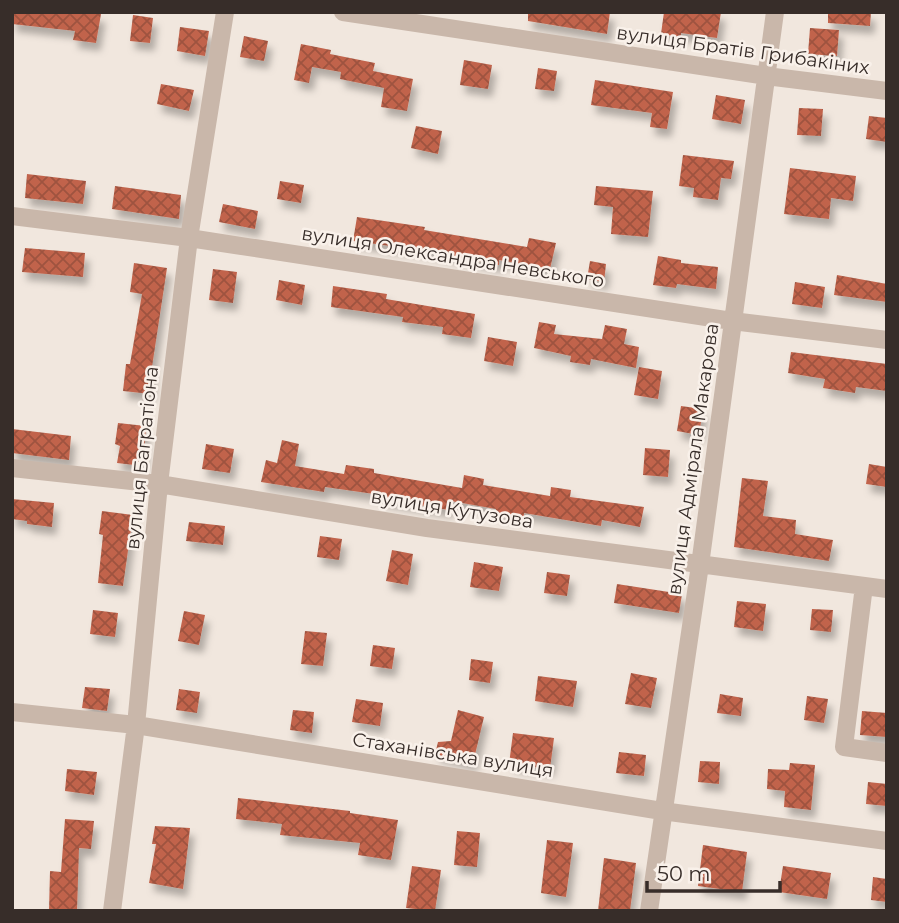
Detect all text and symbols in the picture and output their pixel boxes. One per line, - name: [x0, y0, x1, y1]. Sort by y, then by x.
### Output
- street label: вулиця Братів Грибакіних: [615, 21, 871, 79]
- street label: вулиця Олександра Невського: [300, 222, 606, 292]
- street label: вулиця Адмірала Макарова: [663, 322, 723, 596]
- street label: вулиця Багратіона: [121, 365, 163, 551]
- street label: вулиця Кутузова: [369, 485, 535, 533]
- street label: Стаханівська вулиця: [351, 728, 555, 782]
- scale bar: [647, 850, 780, 894]
- text: 50 m: [657, 861, 711, 886]

